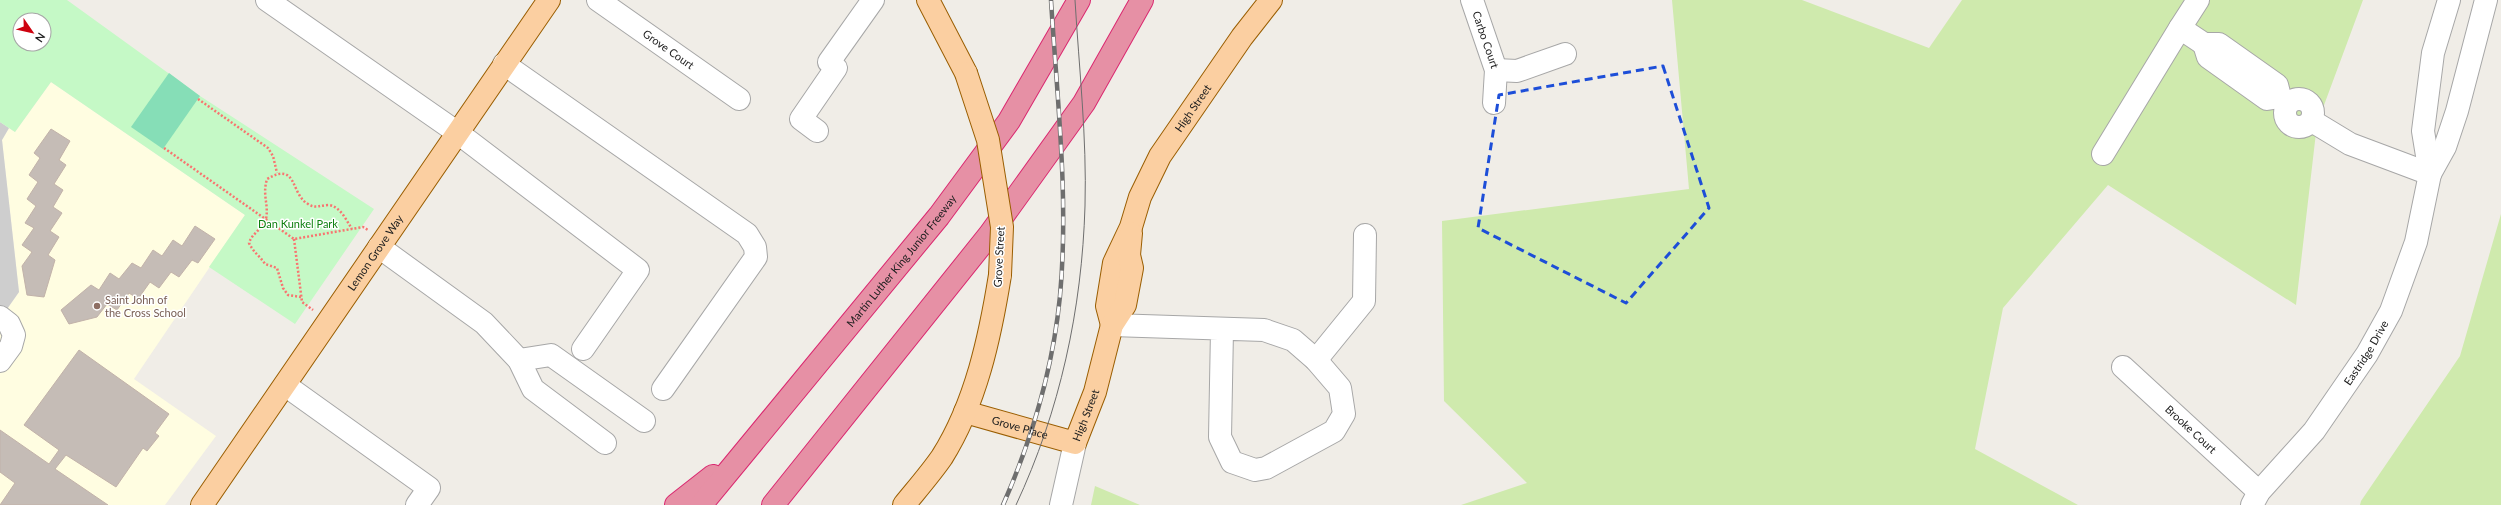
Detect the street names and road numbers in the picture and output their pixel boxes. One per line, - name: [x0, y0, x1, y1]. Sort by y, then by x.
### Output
- street label: Carbo Court: [1470, 9, 1502, 70]
- street label: Grove Court: [641, 27, 697, 71]
- street label: High Street: [1172, 82, 1213, 134]
- street label: Martin Luther King Junior Freeway: [844, 192, 959, 329]
- street label: Lemon Grove Way: [344, 212, 406, 293]
- street label: Grove Street: [990, 226, 1007, 288]
- street label: Eastridge Drive: [2341, 318, 2391, 387]
- street label: High Street: [1069, 388, 1101, 443]
- street label: Brooke Court: [2163, 402, 2219, 456]
- street label: Grove Place: [991, 413, 1050, 441]

